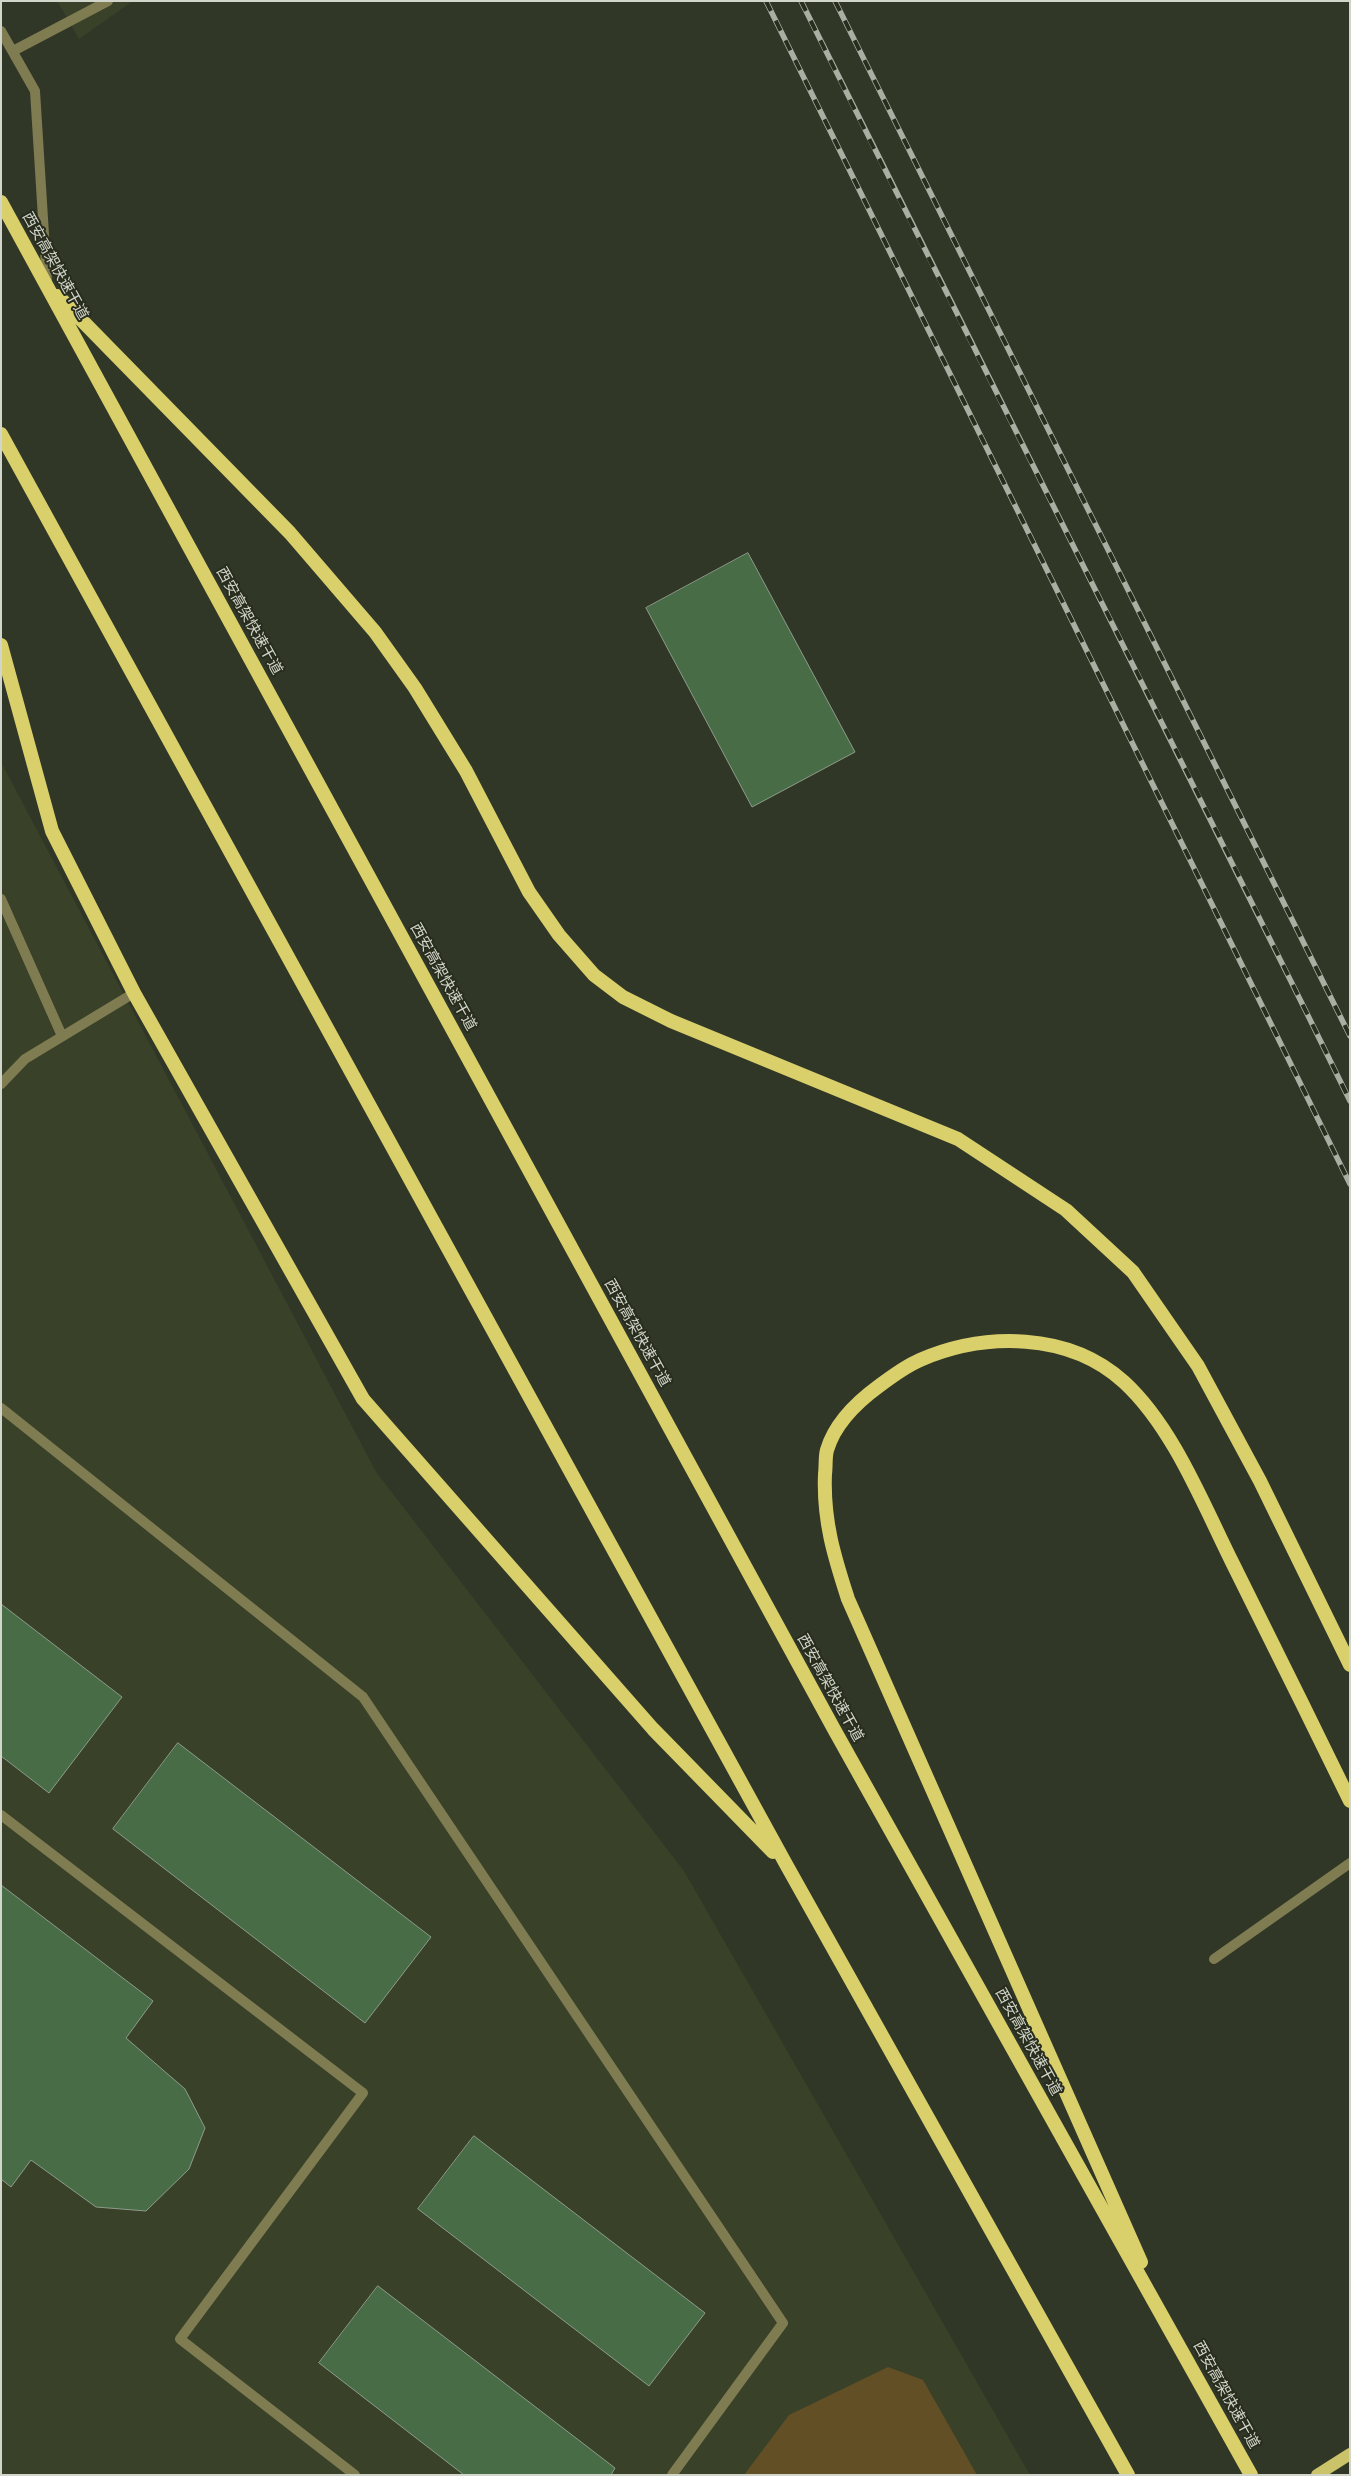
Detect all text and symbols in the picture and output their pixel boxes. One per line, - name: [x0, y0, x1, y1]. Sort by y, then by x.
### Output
- street label: 西安高架快速干道: [18, 209, 92, 323]
- street label: 西安高架快速干道: [212, 564, 286, 678]
- street label: 西安高架快速干道: [406, 920, 480, 1034]
- street label: 西安高架快速干道: [600, 1276, 674, 1390]
- street label: 西安高架快速干道: [793, 1631, 867, 1745]
- street label: 西安高架快速干道: [991, 1985, 1065, 2099]
- street label: 西安高架快速干道: [1189, 2338, 1263, 2452]

